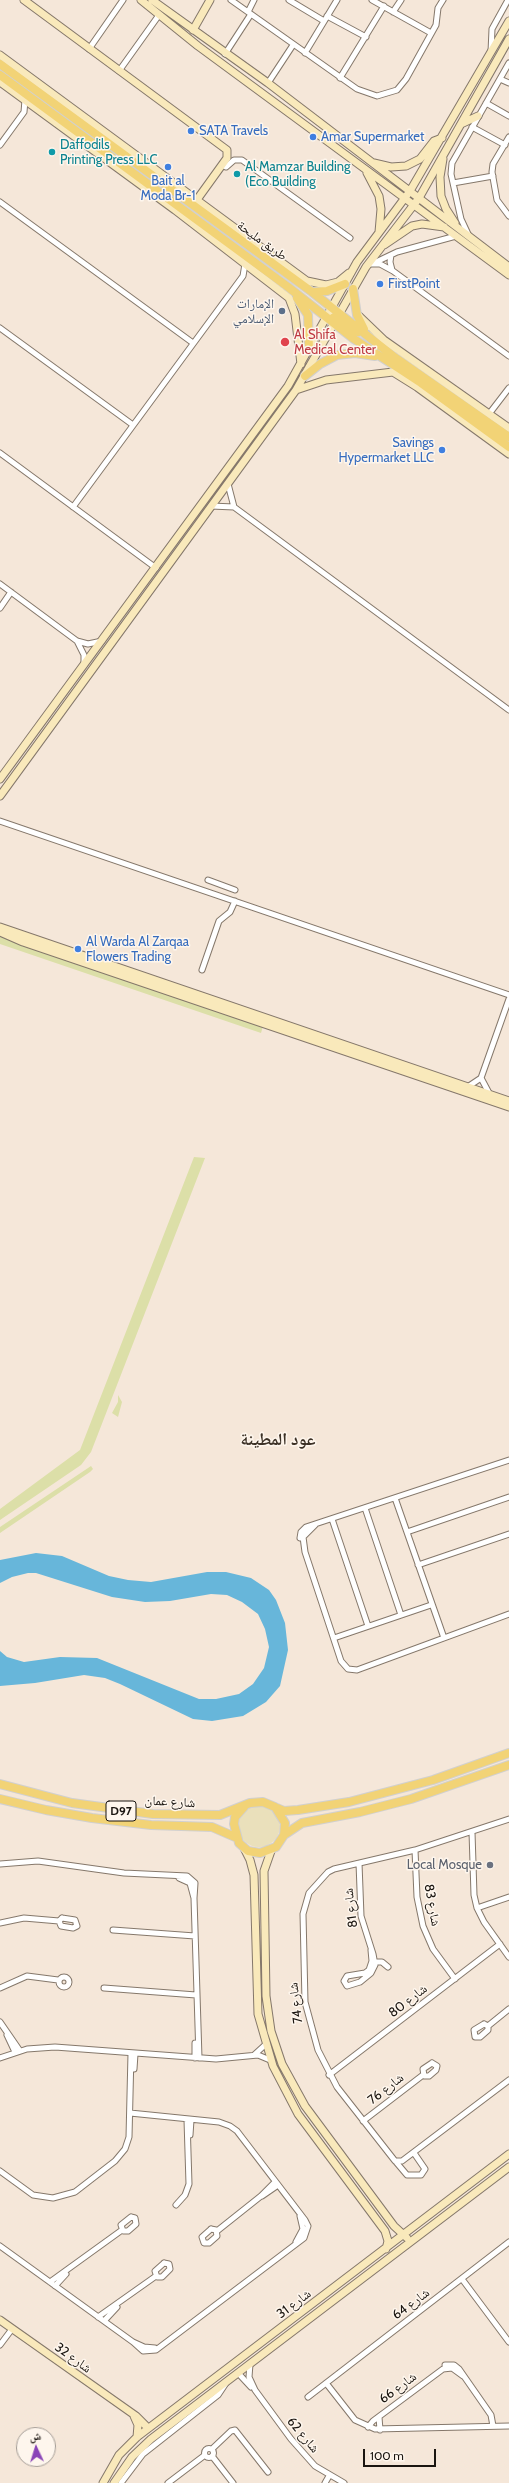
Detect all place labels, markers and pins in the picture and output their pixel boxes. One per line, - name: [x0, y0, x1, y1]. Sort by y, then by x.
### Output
- place label: SATA Travels: [199, 123, 268, 139]
- marker: SATA Travels: [186, 126, 196, 136]
- place label: Amar Supermarket: [321, 129, 424, 145]
- marker: Amar Supermarket: [308, 132, 318, 142]
- place label: Daffodils Printing Press LLC: [60, 137, 157, 168]
- marker: Daffodils Printing Press LLC: [47, 147, 57, 157]
- place label: Al Mamzar Building (Eco Building: [245, 159, 350, 190]
- marker: Bait al Moda Br-1: [163, 162, 173, 172]
- marker: Al Mamzar Building (Eco Building: [232, 169, 242, 179]
- place label: Bait al Moda Br-1: [141, 173, 195, 204]
- place label: FirstPoint: [388, 276, 440, 292]
- marker: FirstPoint: [375, 279, 385, 289]
- place label: الإمارات الإسلامي: [233, 296, 274, 327]
- marker: الإمارات الإسلامي: [277, 306, 287, 316]
- place label: Al Shifa Medical Center: [294, 327, 376, 358]
- marker: Al Shifa Medical Center: [279, 336, 291, 348]
- place label: Savings Hypermarket LLC: [338, 435, 434, 466]
- marker: Savings Hypermarket LLC: [437, 445, 447, 455]
- place label: Al Warda Al Zarqaa Flowers Trading: [86, 934, 189, 965]
- marker: Al Warda Al Zarqaa Flowers Trading: [73, 944, 83, 954]
- place label: Local Mosque: [407, 1857, 482, 1873]
- marker: Local Mosque: [485, 1860, 495, 1870]

